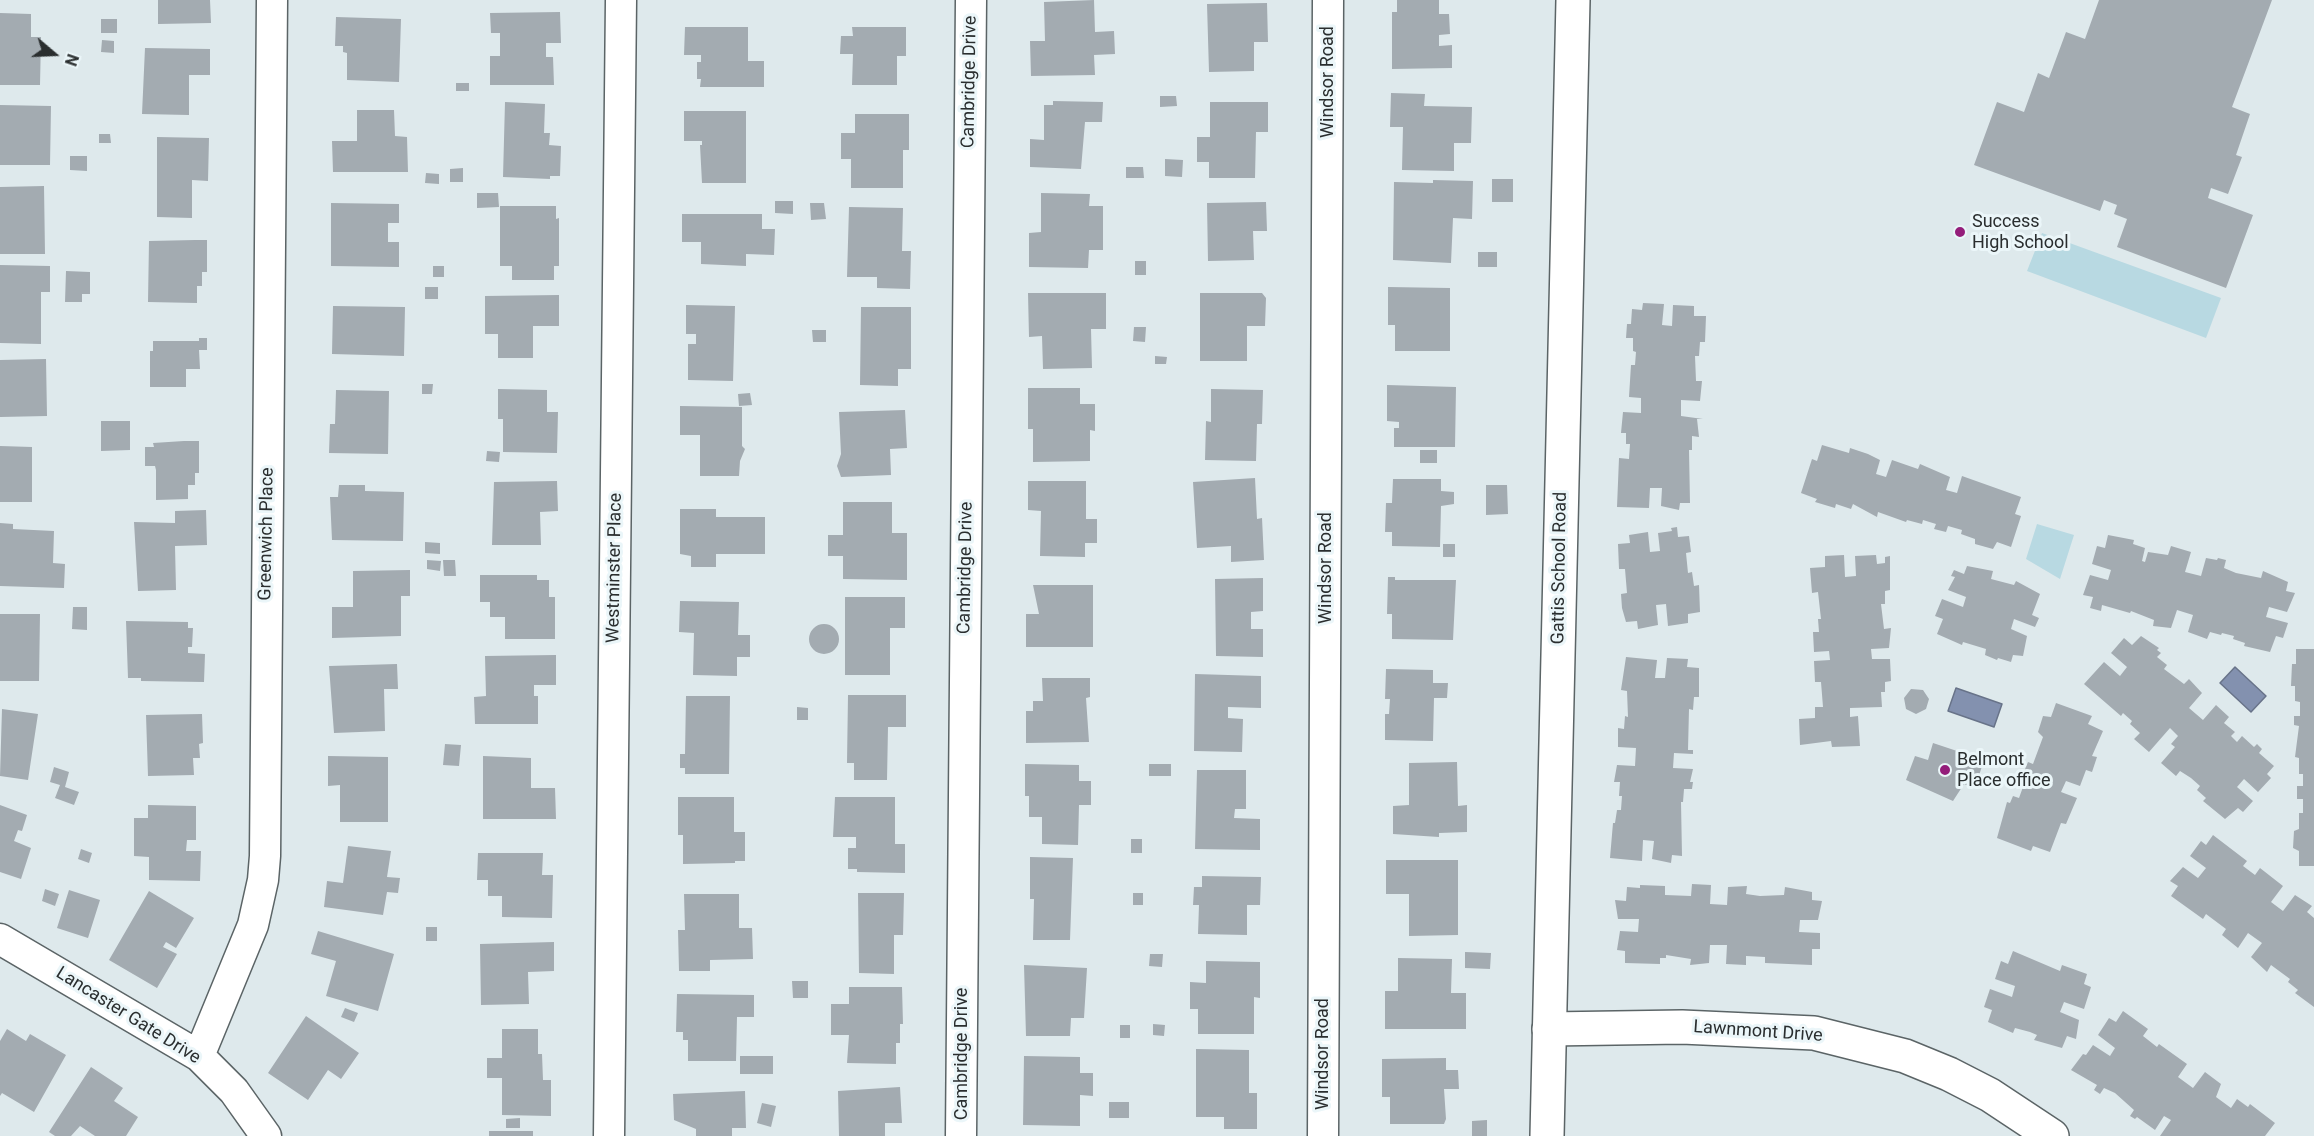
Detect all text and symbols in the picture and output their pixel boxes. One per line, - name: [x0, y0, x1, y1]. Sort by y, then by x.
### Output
- street label: Cambridge Drive: [958, 16, 982, 148]
- north arrow: [24, 24, 84, 84]
- street label: Windsor Road: [1317, 26, 1339, 138]
- text: N: [61, 52, 82, 68]
- place label: Success High School: [1972, 211, 2069, 254]
- marker: Success High School: [1953, 225, 1967, 239]
- street label: Greenwich Place: [255, 467, 279, 601]
- street label: Gattis School Road: [1548, 491, 1572, 645]
- street label: Westminster Place: [603, 493, 627, 643]
- street label: Cambridge Drive: [954, 502, 978, 634]
- street label: Windsor Road: [1315, 512, 1337, 624]
- place label: Belmont Place office: [1957, 749, 2051, 792]
- marker: Belmont Place office: [1938, 763, 1952, 777]
- street label: Lancaster Gate Drive: [52, 963, 204, 1069]
- street label: Cambridge Drive: [951, 988, 973, 1120]
- street label: Windsor Road: [1312, 998, 1334, 1110]
- street label: Lawnmont Drive: [1693, 1017, 1823, 1047]

